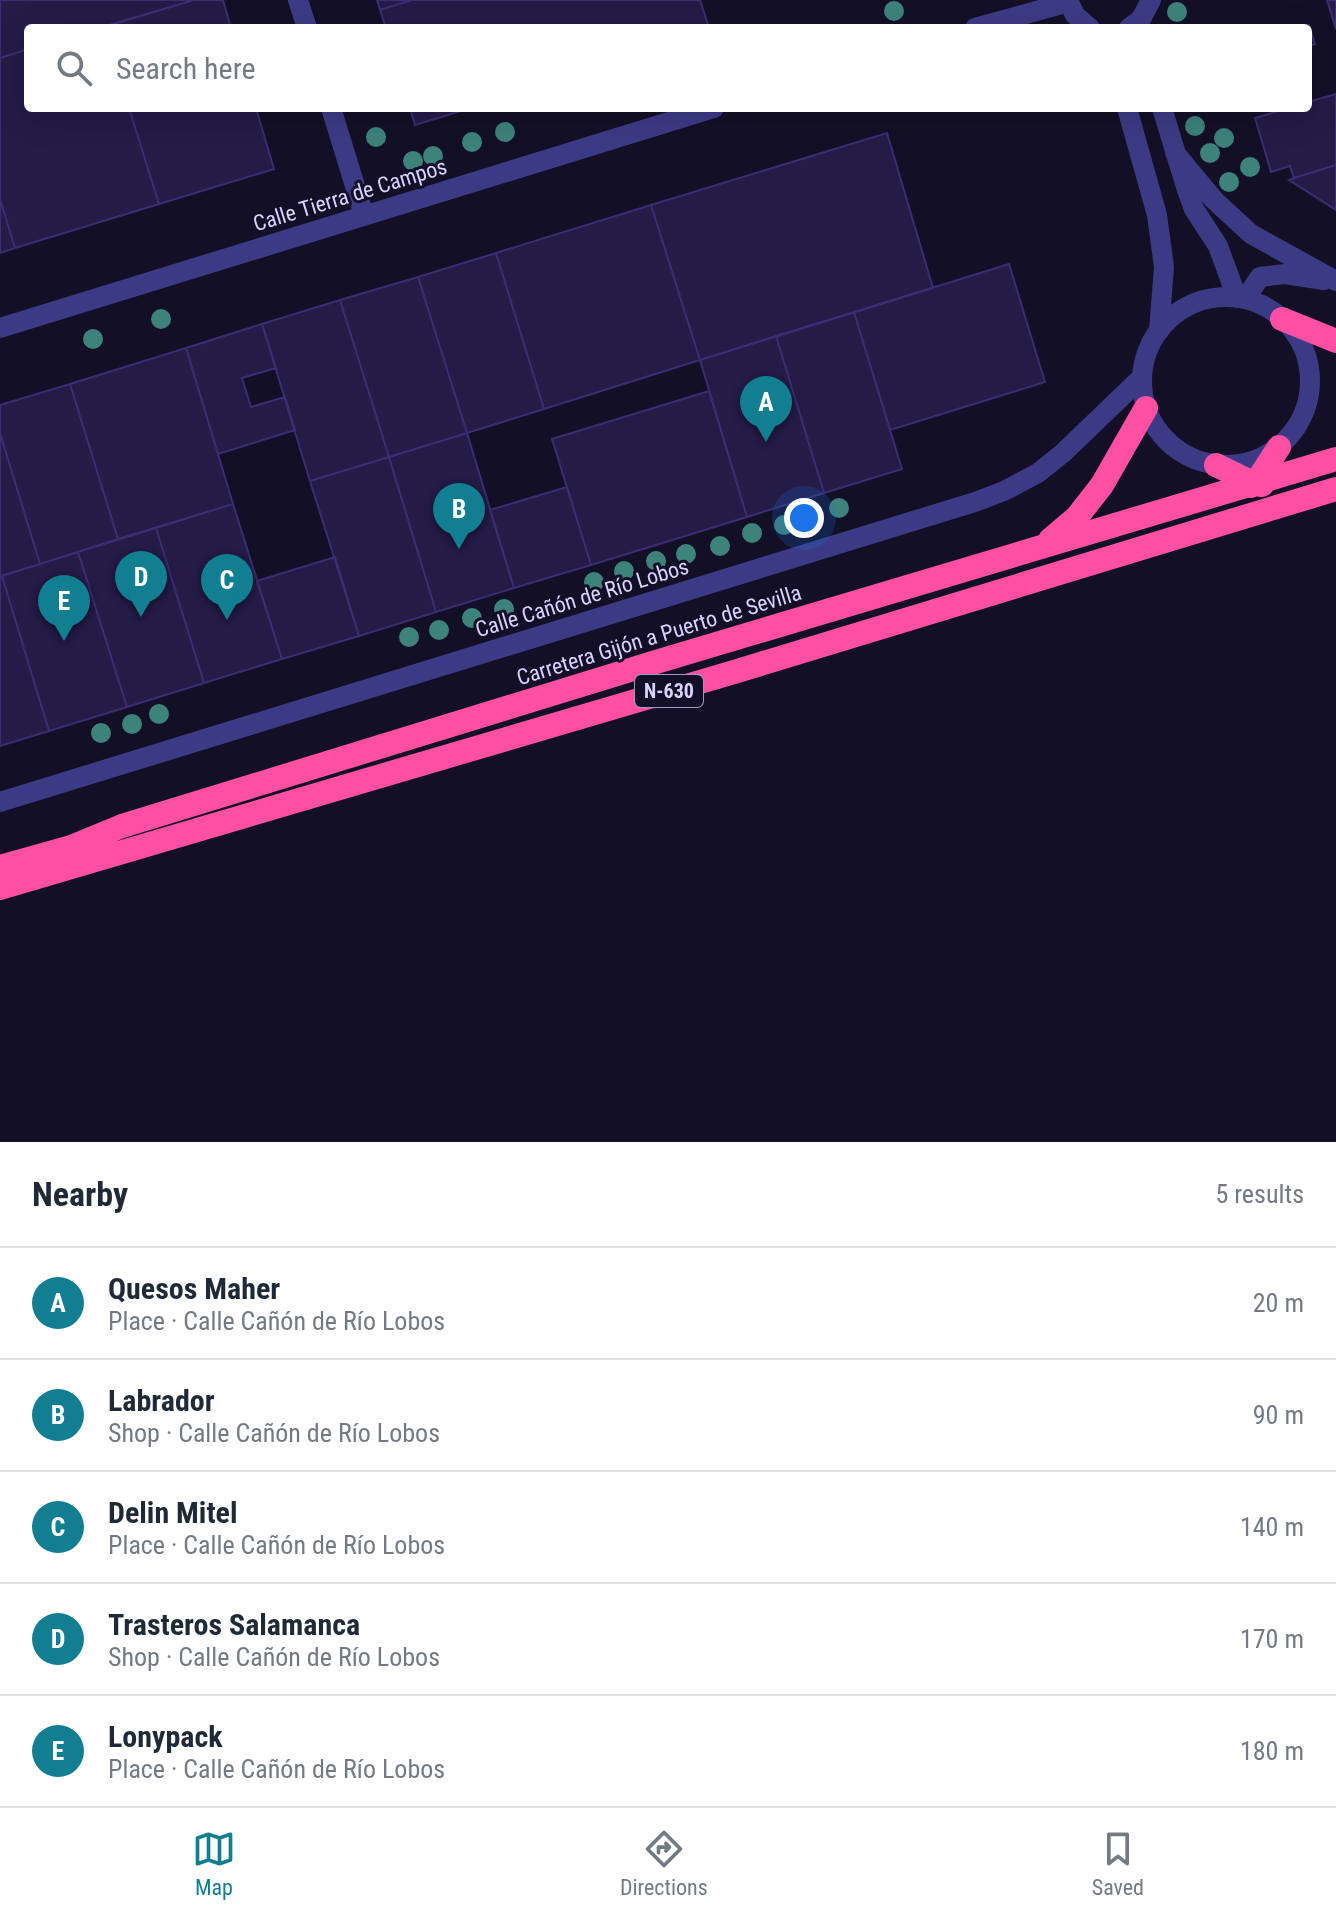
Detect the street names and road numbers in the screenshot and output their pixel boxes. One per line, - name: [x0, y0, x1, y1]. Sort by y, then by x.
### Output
- street label: Calle Tierra de Campos: [250, 154, 450, 236]
- street label: Calle Cañón de Río Lobos: [472, 554, 692, 642]
- street label: Carretera Gijón a Puerto de Sevilla: [514, 580, 804, 690]
- road number: N-630: [635, 675, 703, 707]

